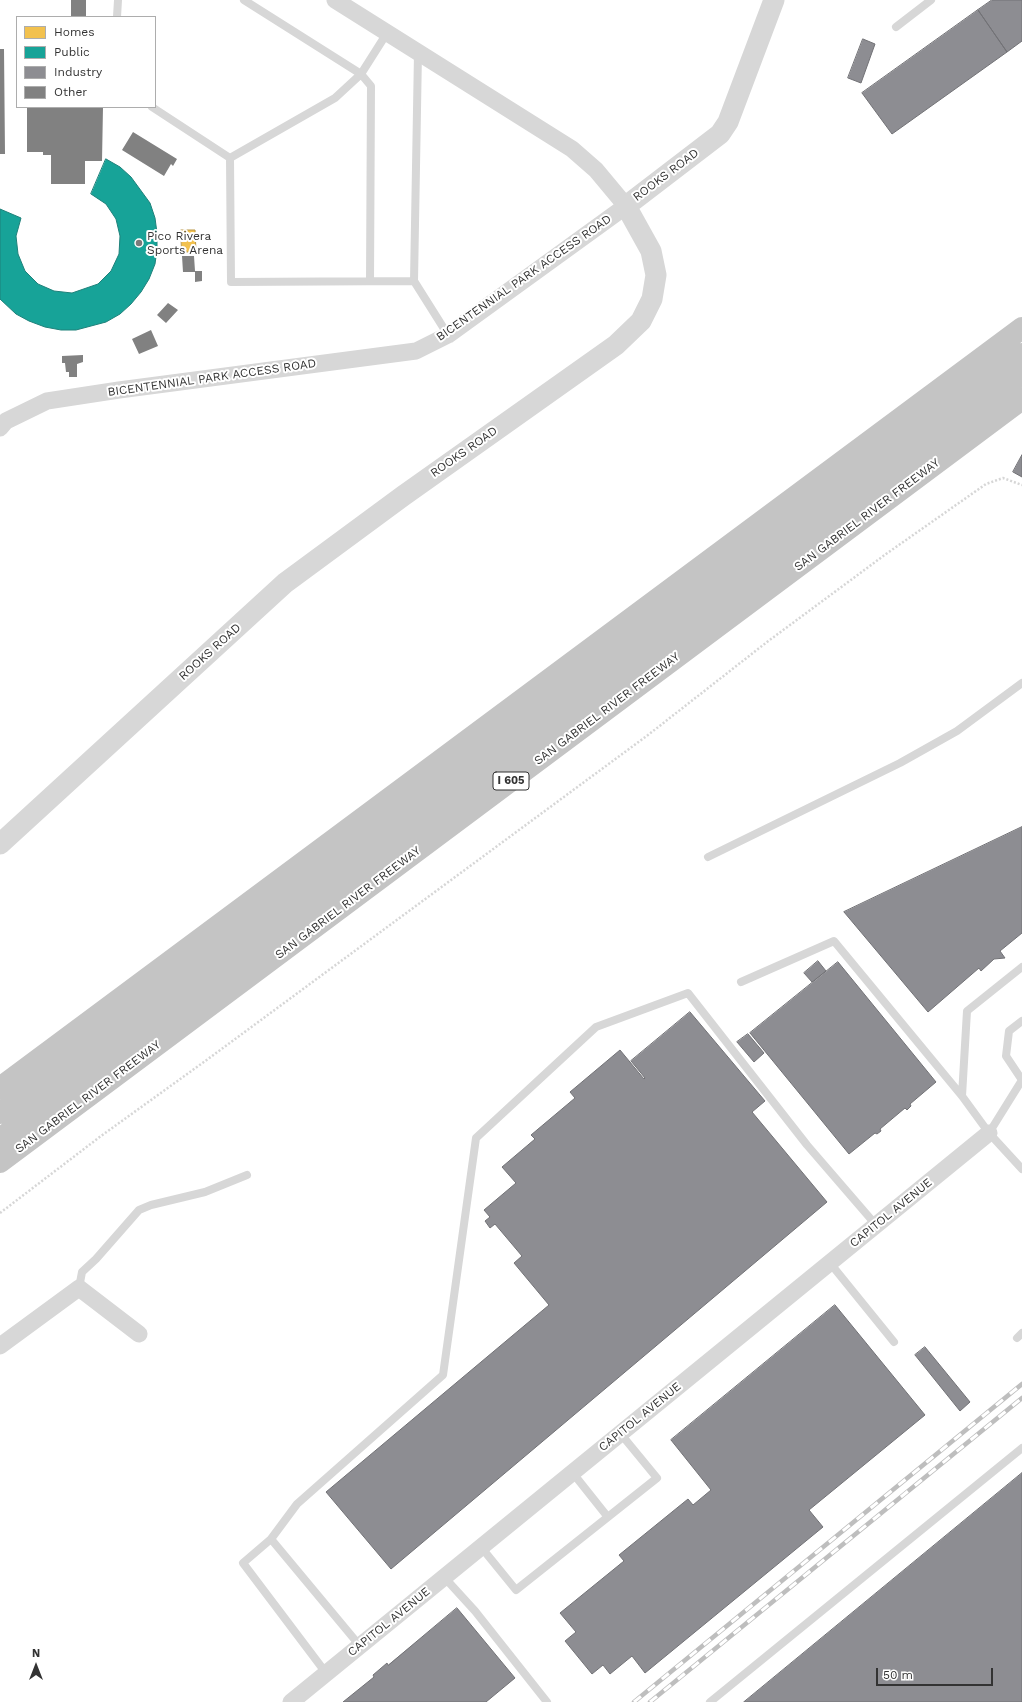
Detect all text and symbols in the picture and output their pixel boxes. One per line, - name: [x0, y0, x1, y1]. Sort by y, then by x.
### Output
- legend: [16, 16, 156, 108]
- text: Homes: [54, 25, 95, 39]
- text: Public: [54, 45, 90, 59]
- text: Industry: [54, 65, 102, 79]
- text: Other: [54, 85, 87, 99]
- street label: ROOKS ROAD: [630, 146, 702, 204]
- street label: BICENTENNIAL PARK ACCESS ROAD: [434, 212, 614, 344]
- place label: Pico Rivera Sports Arena: [147, 229, 223, 257]
- marker: Pico Rivera Sports Arena: [134, 238, 144, 248]
- street label: BICENTENNIAL PARK ACCESS ROAD: [107, 356, 317, 400]
- street label: ROOKS ROAD: [428, 424, 500, 480]
- street label: SAN GABRIEL RIVER FREEWAY: [792, 456, 942, 574]
- street label: ROOKS ROAD: [176, 620, 244, 684]
- street label: SAN GABRIEL RIVER FREEWAY: [532, 650, 682, 768]
- road number: I 605: [493, 772, 529, 790]
- street label: SAN GABRIEL RIVER FREEWAY: [273, 844, 423, 962]
- street label: SAN GABRIEL RIVER FREEWAY: [13, 1038, 163, 1156]
- street label: CAPITOL AVENUE: [847, 1175, 935, 1251]
- street label: CAPITOL AVENUE: [596, 1379, 684, 1455]
- street label: CAPITOL AVENUE: [345, 1584, 433, 1660]
- north arrow: [16, 1646, 56, 1686]
- text: N: [32, 1647, 40, 1660]
- scale bar: [878, 1660, 995, 1686]
- text: 50 m: [883, 1668, 913, 1682]

